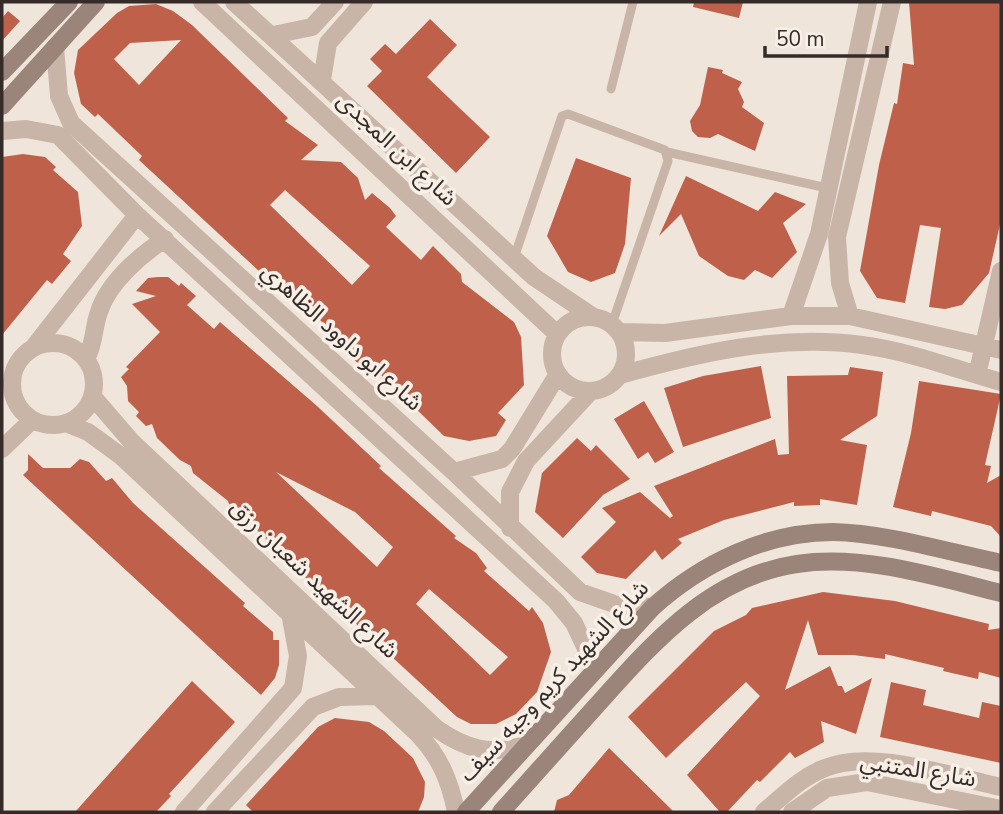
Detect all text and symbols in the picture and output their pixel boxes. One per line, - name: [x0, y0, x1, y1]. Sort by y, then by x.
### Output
- scale bar: [765, 14, 888, 58]
- text: 50 m: [776, 25, 825, 53]
- street label: شارع ابن المجدى: [329, 85, 464, 214]
- street label: شارع ابو داوود الظاهري: [254, 256, 429, 419]
- street label: شارع الشهيد شعبان رزق: [222, 493, 405, 666]
- street label: شارع الشهيد كريم وجيه سيف: [452, 573, 656, 789]
- street label: شارع المتنبي: [858, 746, 978, 796]

